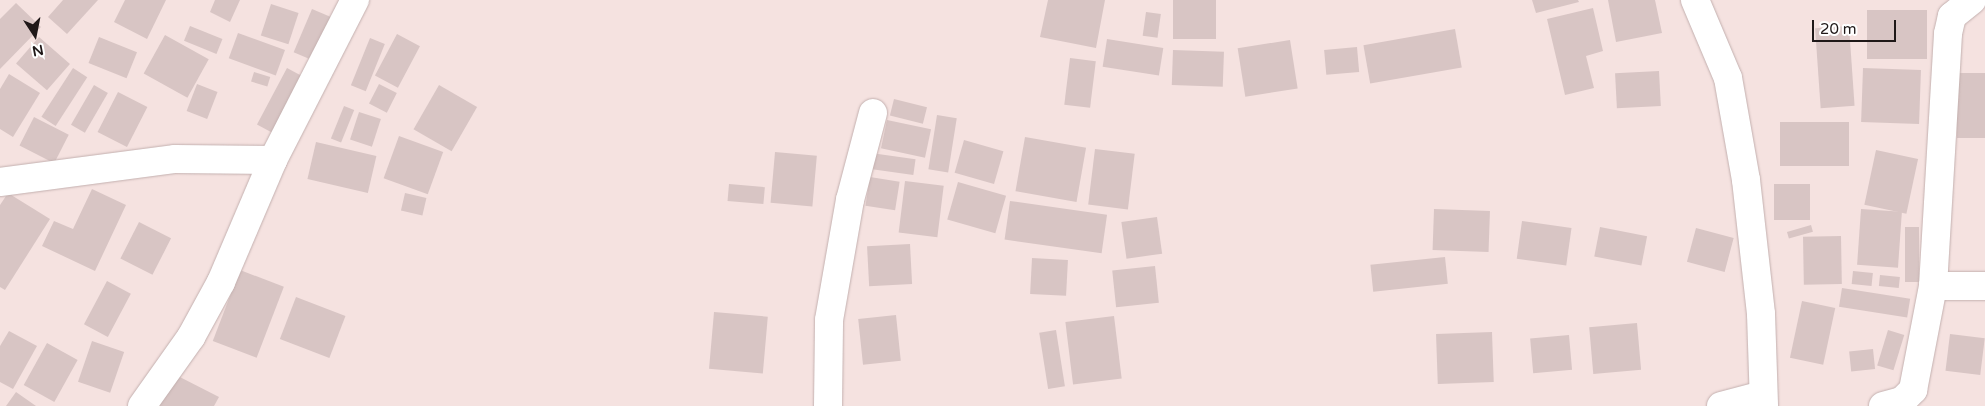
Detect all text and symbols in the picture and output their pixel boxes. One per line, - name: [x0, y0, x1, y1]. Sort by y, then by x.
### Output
- north arrow: [10, 10, 60, 60]
- scale bar: [1815, 10, 1899, 42]
- text: 20 m: [1820, 20, 1857, 38]
- text: N: [31, 41, 45, 60]

